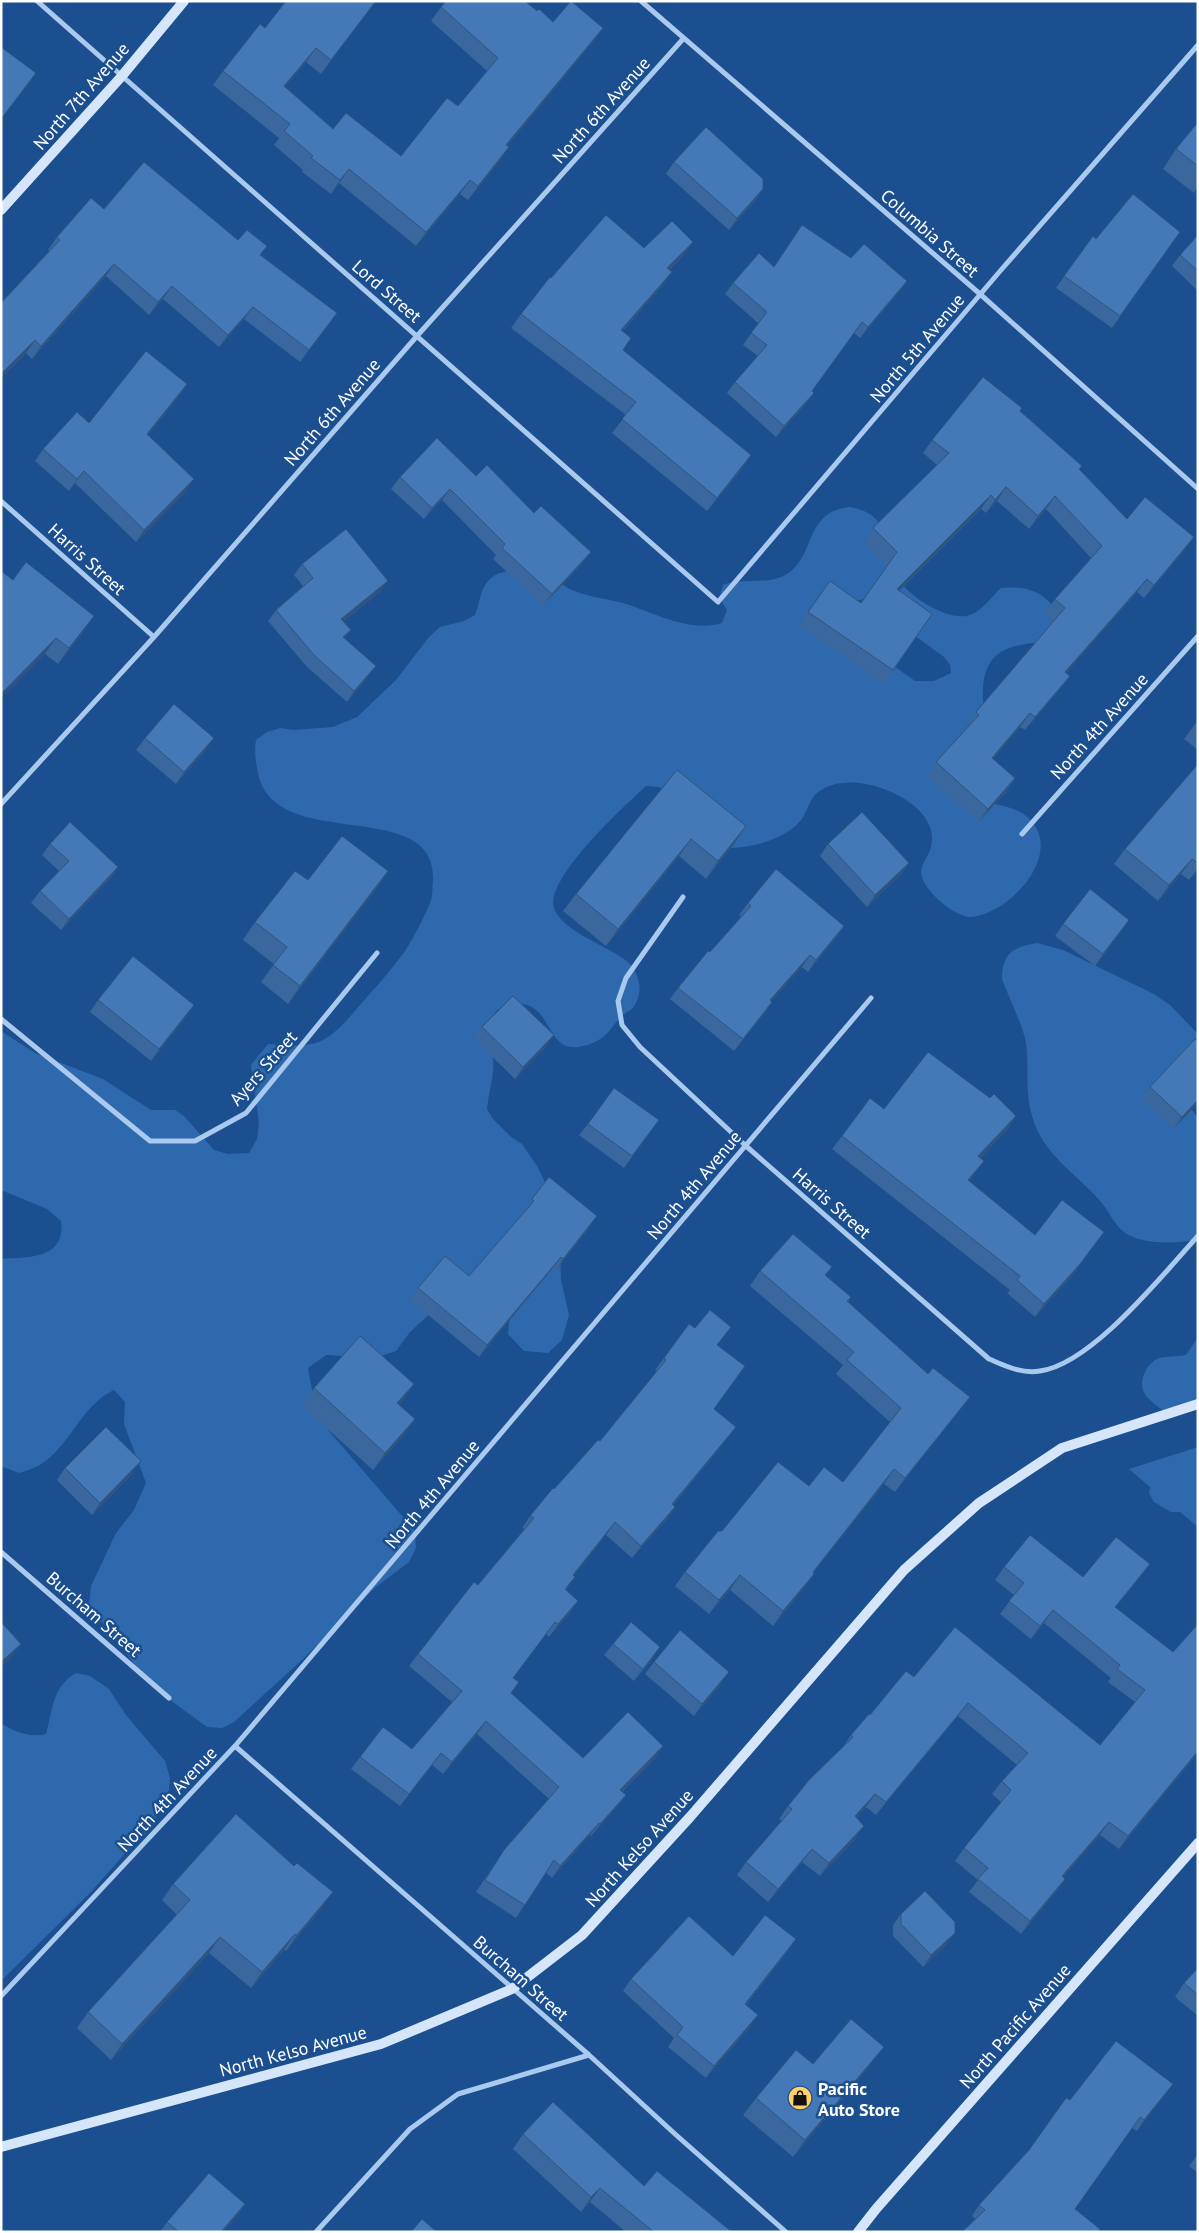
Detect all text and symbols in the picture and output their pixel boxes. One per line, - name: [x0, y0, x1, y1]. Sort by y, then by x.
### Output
- street label: North 7th Avenue: [28, 38, 134, 154]
- street label: North 6th Avenue: [547, 52, 655, 168]
- street label: Columbia Street: [876, 184, 984, 282]
- street label: Lord Street: [348, 255, 426, 327]
- street label: North 5th Avenue: [865, 289, 969, 407]
- street label: North 6th Avenue: [279, 353, 385, 471]
- street label: Harris Street: [43, 518, 131, 600]
- street label: North 4th Avenue: [1045, 668, 1153, 784]
- street label: Ayers Street: [224, 1026, 302, 1110]
- street label: North 4th Avenue: [642, 1126, 746, 1244]
- street label: Harris Street: [788, 1163, 876, 1243]
- street label: North 4th Avenue: [380, 1435, 484, 1553]
- street label: Burcham Street: [42, 1566, 146, 1662]
- street label: North 4th Avenue: [112, 1742, 222, 1856]
- street label: North Kelso Avenue: [580, 1784, 698, 1912]
- street label: Burcham Street: [469, 1930, 573, 2026]
- street label: North Pacific Avenue: [954, 1959, 1076, 2093]
- street label: North Kelso Avenue: [217, 2020, 369, 2082]
- place label: Pacific Auto Store: [818, 2077, 900, 2121]
- shop icon: Pacific Auto Store: [787, 2085, 813, 2111]

